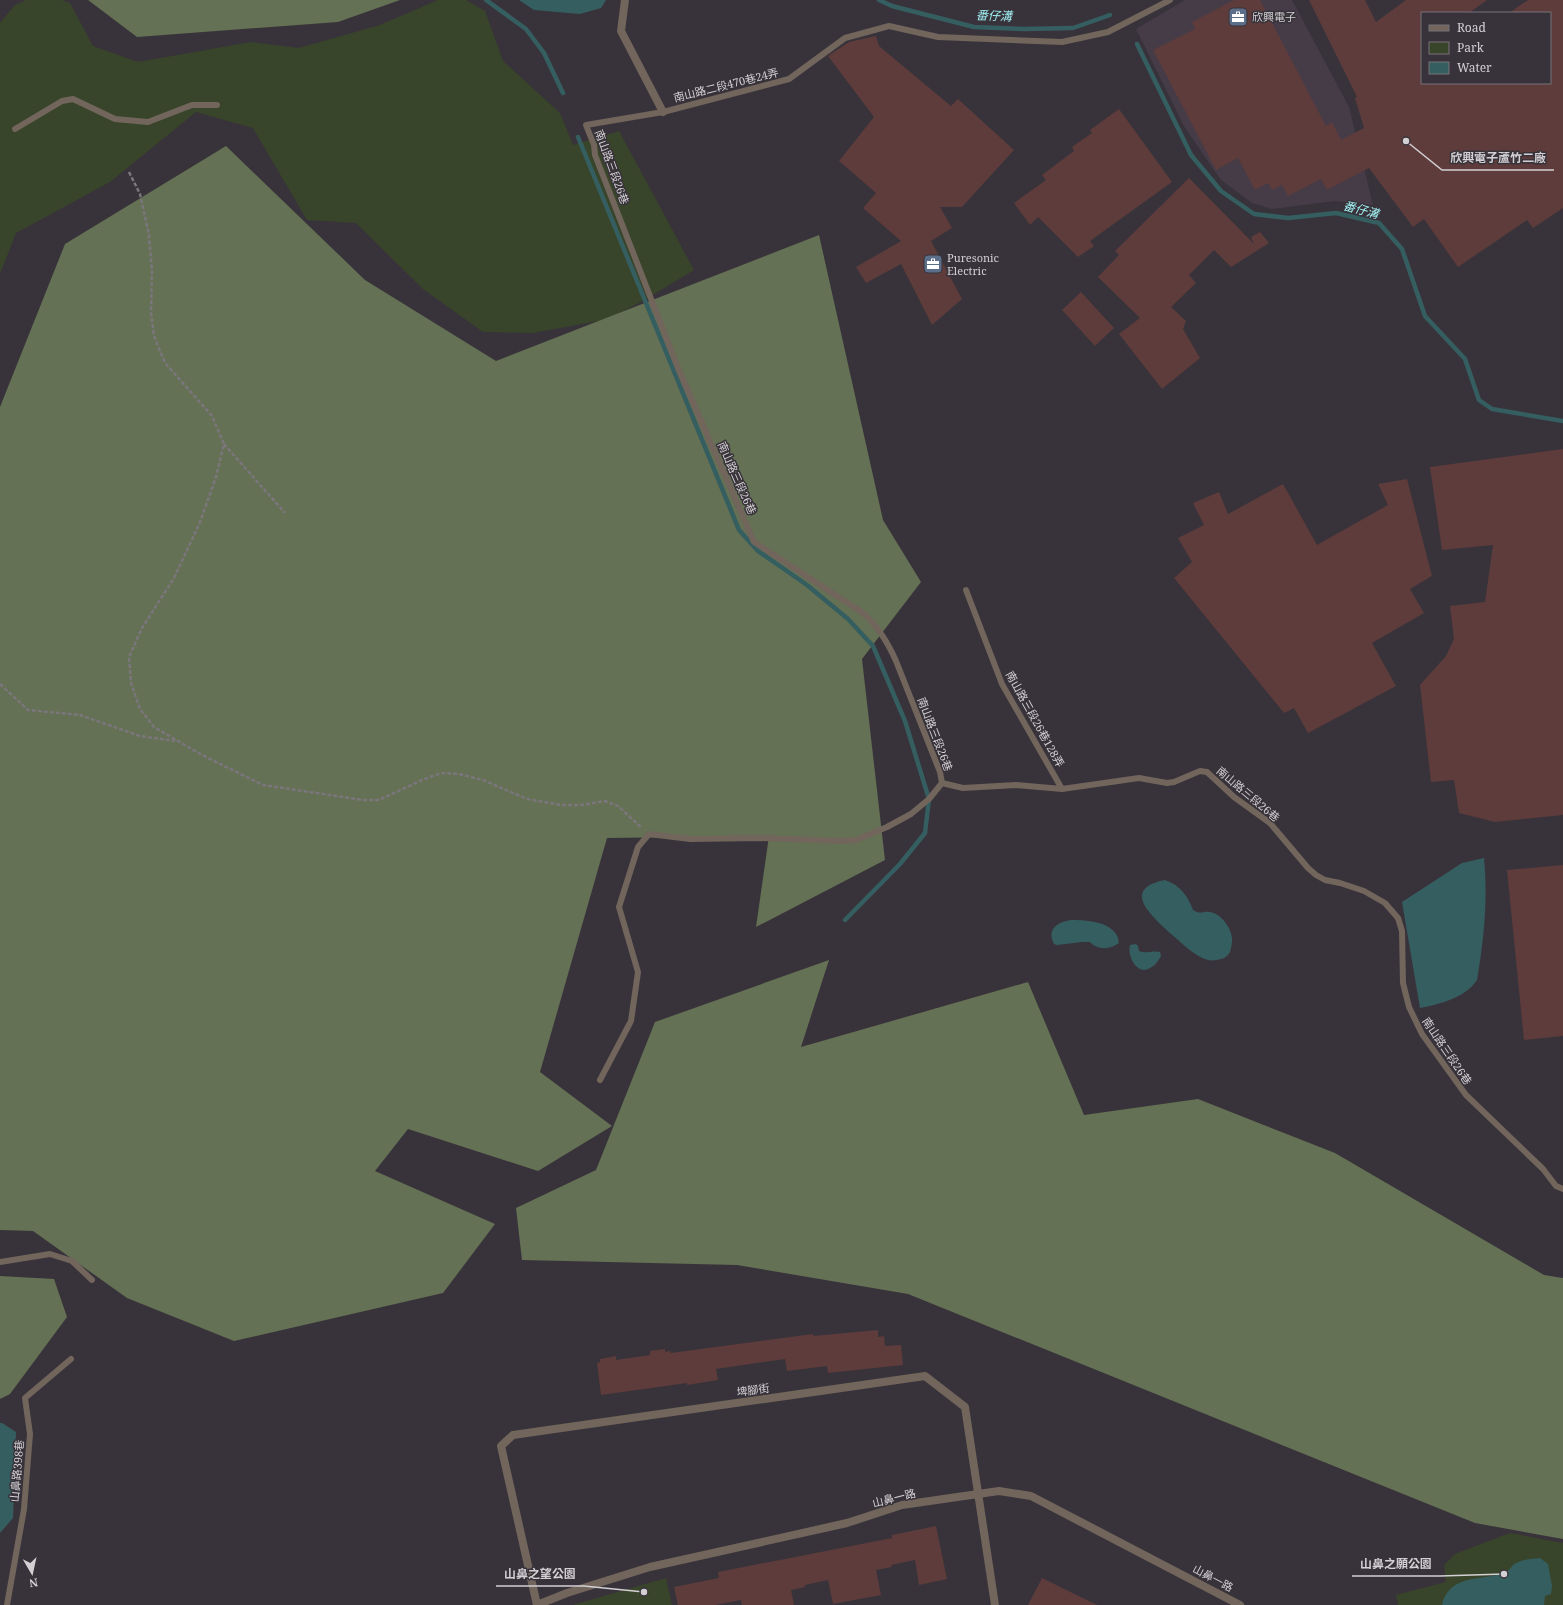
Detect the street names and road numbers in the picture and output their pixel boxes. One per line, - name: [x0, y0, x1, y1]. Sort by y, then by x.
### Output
- street label: 南山路二段470巷24弄: [672, 64, 780, 105]
- street label: 南山路三段26巷: [592, 127, 633, 206]
- street label: 南山路三段26巷: [715, 439, 760, 517]
- street label: 南山路三段26巷128弄: [1003, 668, 1068, 770]
- street label: 南山路三段26巷: [914, 695, 957, 773]
- street label: 南山路三段26巷: [1214, 763, 1283, 825]
- street label: 南山路三段26巷: [1419, 1014, 1476, 1087]
- street label: 埤腳街: [736, 1380, 770, 1399]
- street label: 山鼻路398巷: [6, 1439, 27, 1503]
- street label: 山鼻一路: [871, 1485, 917, 1510]
- street label: 山鼻一路: [1190, 1561, 1236, 1595]

